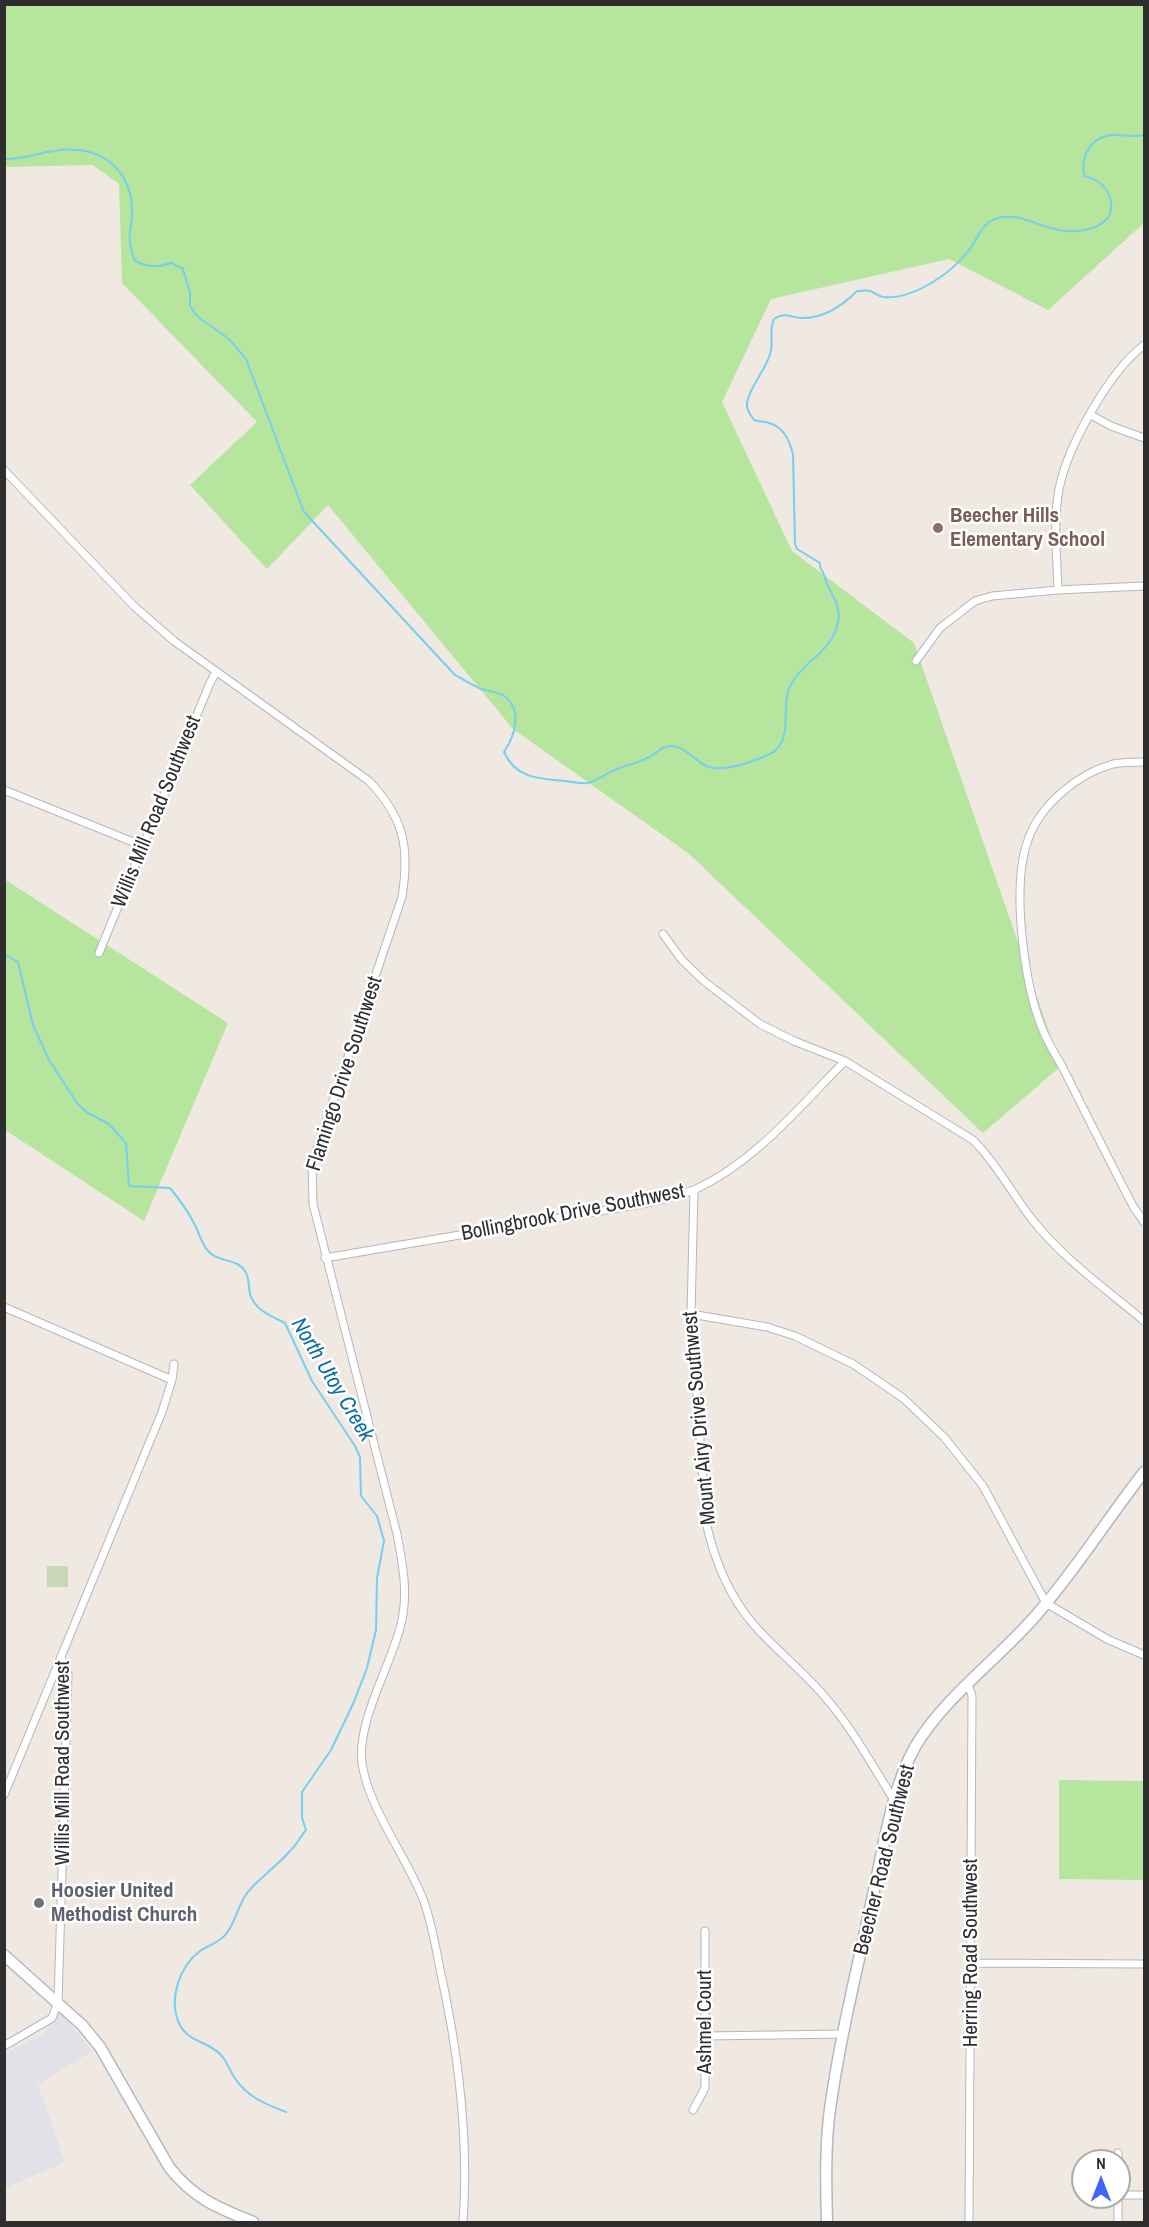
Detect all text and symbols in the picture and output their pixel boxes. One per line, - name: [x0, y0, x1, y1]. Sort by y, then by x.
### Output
- place label: Beecher Hills Elementary School: [950, 503, 1105, 553]
- marker: Beecher Hills Elementary School: [931, 521, 945, 535]
- street label: Willis Mill Road Southwest: [107, 712, 207, 912]
- street label: Flamingo Drive Southwest: [302, 974, 388, 1174]
- street label: Bollingbrook Drive Southwest: [459, 1179, 687, 1247]
- street label: Mount Airy Drive Southwest: [678, 1310, 722, 1526]
- water label: North Utoy Creek: [285, 1313, 379, 1447]
- street label: Willis Mill Road Southwest: [50, 1661, 76, 1865]
- street label: Beecher Road Southwest: [849, 1762, 921, 1958]
- street label: Herring Road Southwest: [958, 1859, 984, 2047]
- place label: Hoosier United Methodist Church: [51, 1878, 197, 1928]
- marker: Hoosier United Methodist Church: [32, 1896, 46, 1910]
- street label: Ashmel Court: [692, 1970, 718, 2074]
- north arrow: [1071, 2149, 1131, 2209]
- text: N: [1096, 2152, 1106, 2174]

